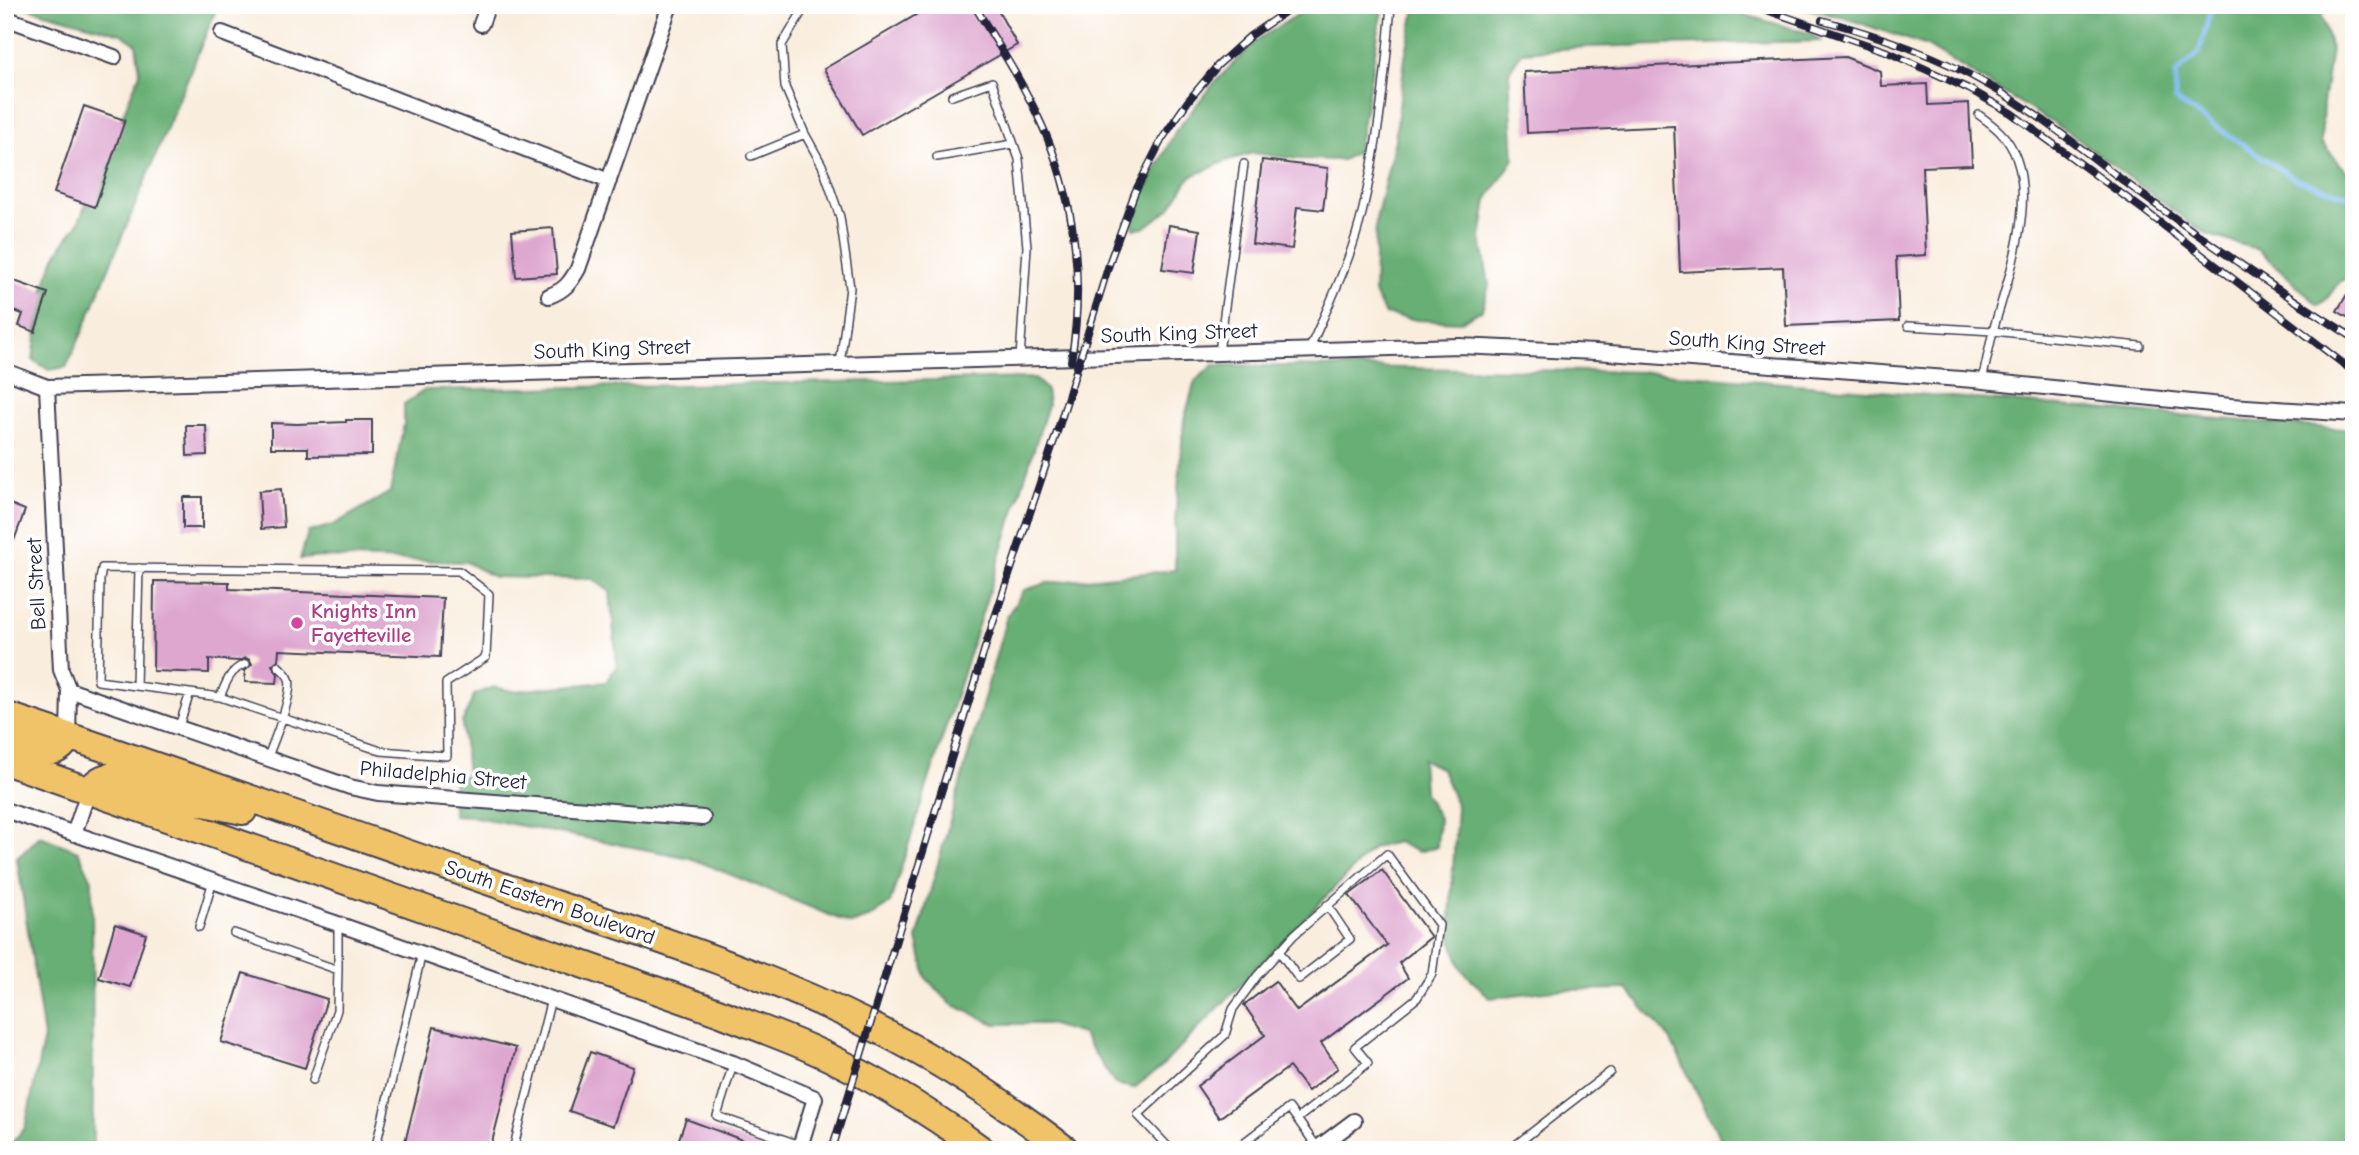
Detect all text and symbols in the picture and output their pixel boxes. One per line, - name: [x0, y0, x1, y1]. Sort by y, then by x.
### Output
- street label: South King Street: [1100, 318, 1259, 348]
- street label: South King Street: [1668, 326, 1827, 361]
- street label: South King Street: [533, 334, 692, 364]
- street label: Bell Street: [22, 536, 50, 631]
- place label: Knights Inn Fayetteville: [311, 599, 417, 647]
- marker: Knights Inn Fayetteville: [289, 615, 305, 631]
- street label: Philadelphia Street: [359, 756, 528, 794]
- street label: South Eastern Boulevard: [442, 855, 658, 949]

